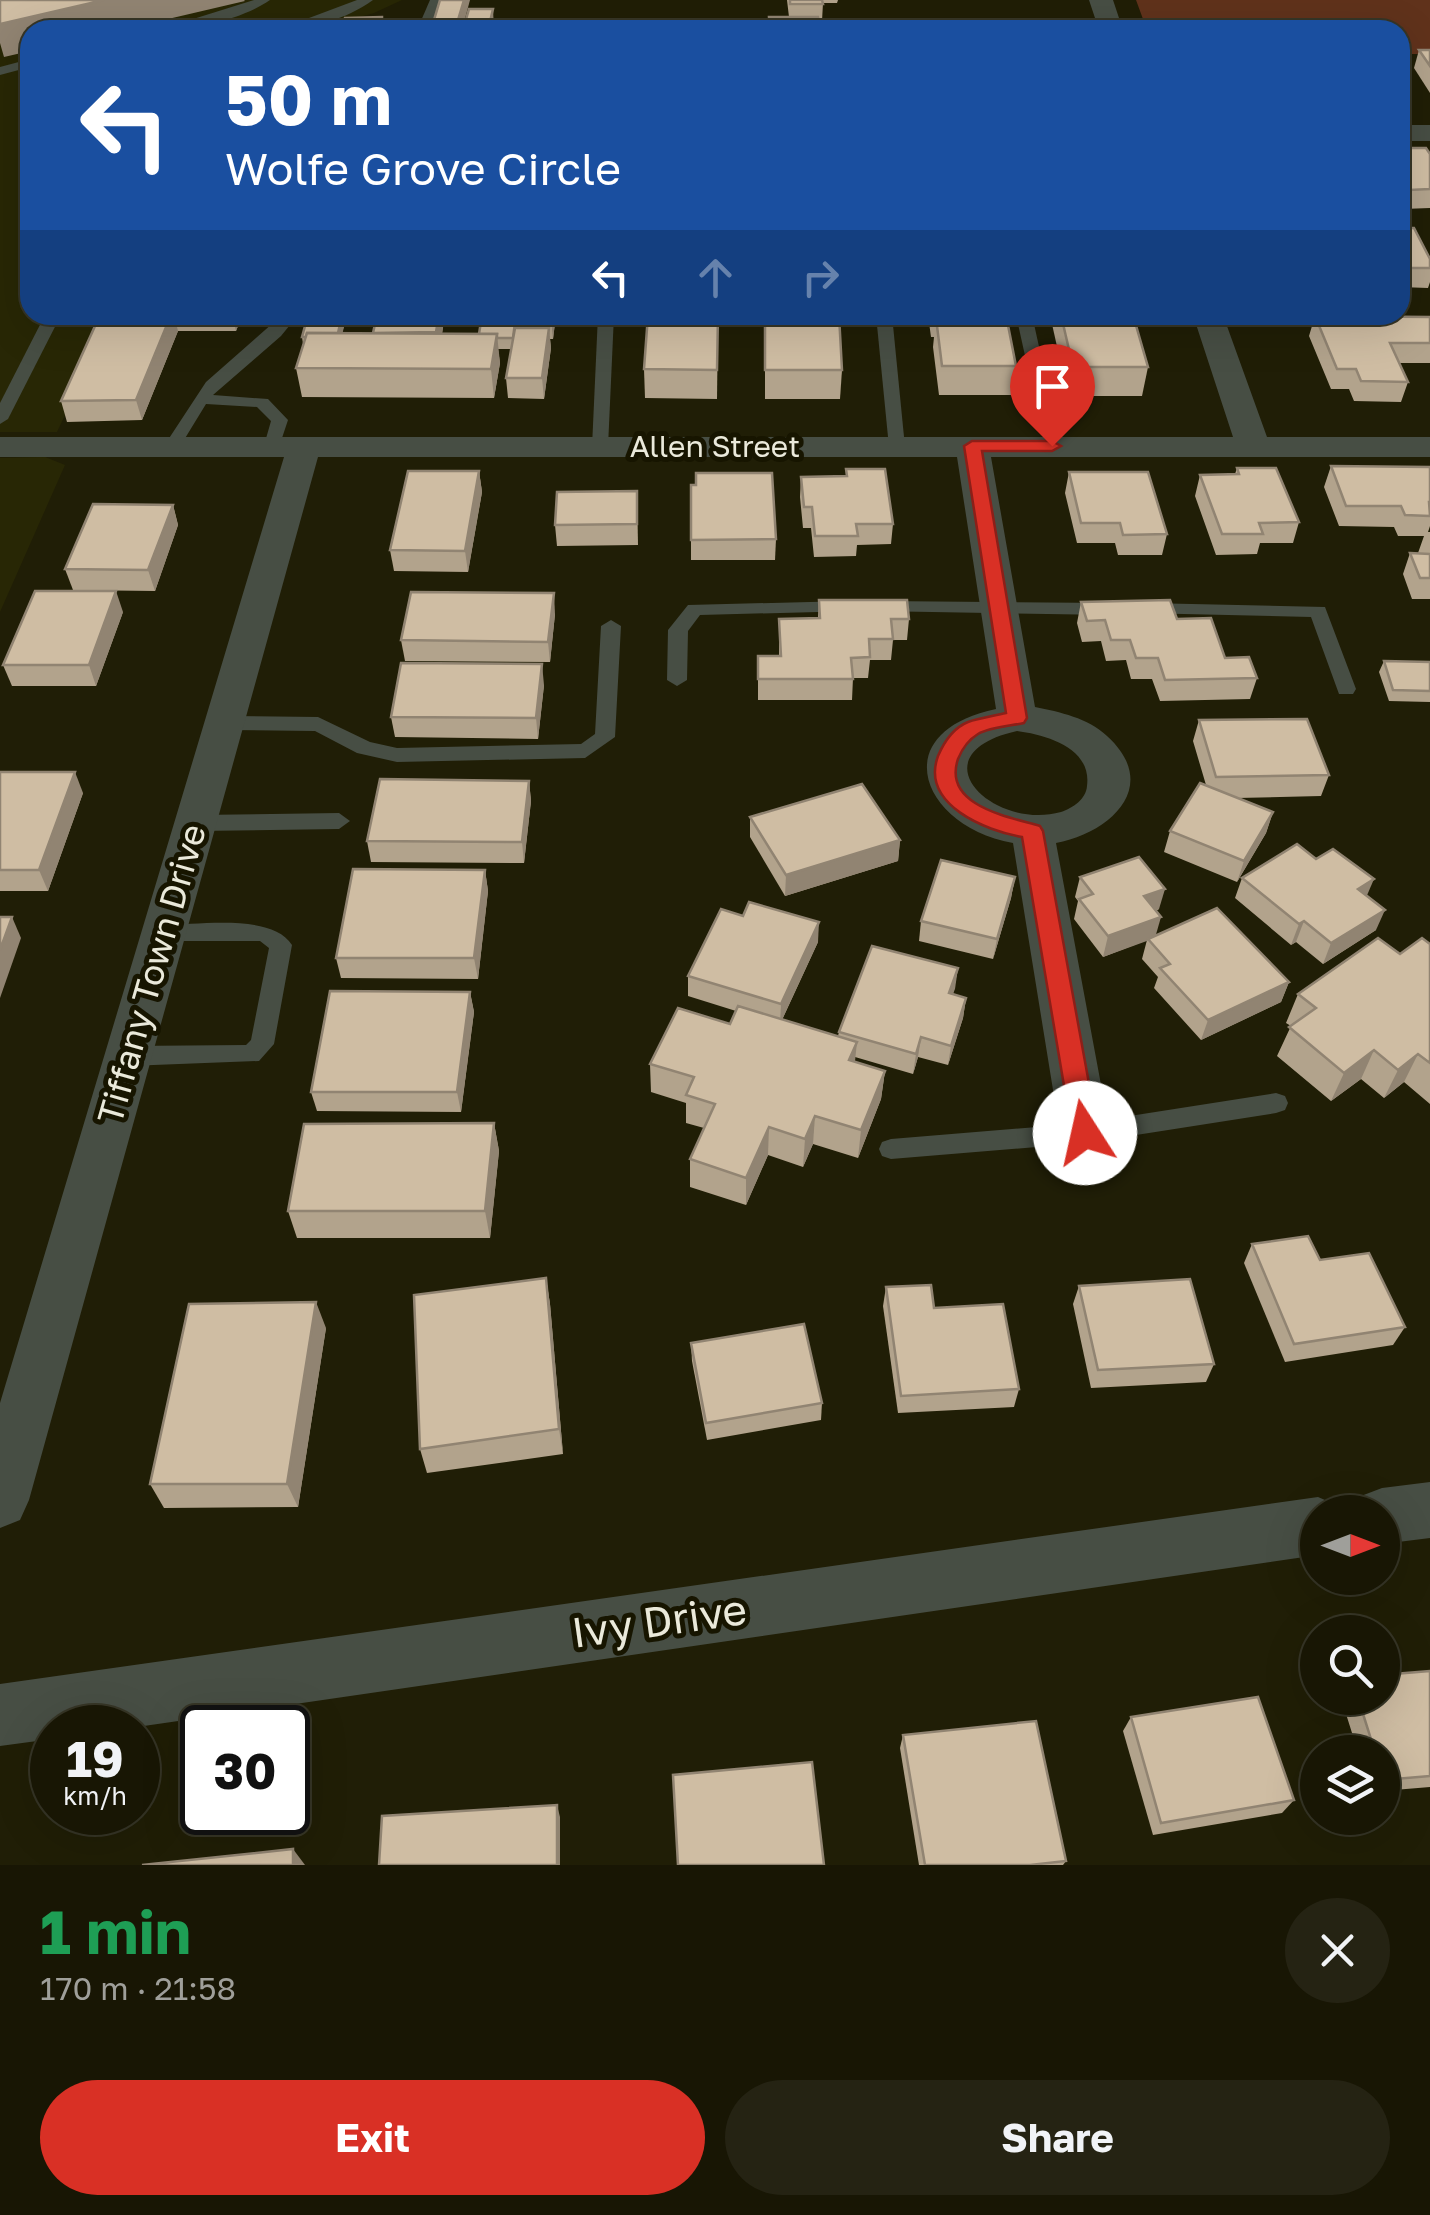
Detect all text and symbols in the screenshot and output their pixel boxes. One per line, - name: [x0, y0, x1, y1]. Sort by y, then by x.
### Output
- text: 50 m: [225, 56, 392, 140]
- icon: left: [60, 60, 190, 190]
- text: Wolfe Grove Circle: [225, 141, 621, 195]
- icon: left: [583, 250, 638, 305]
- icon: ahead: [688, 250, 743, 305]
- icon: right: [793, 250, 848, 305]
- pin: [1010, 344, 1095, 447]
- icon: arrive: [1025, 359, 1080, 414]
- street label: Allen Street: [630, 428, 800, 464]
- street label: Tiffany Town Drive: [88, 819, 214, 1128]
- position arrow: [1033, 1081, 1137, 1185]
- north arrow: [1300, 1495, 1400, 1595]
- map controls: [1300, 1495, 1400, 1835]
- street label: Ivy Drive: [568, 1583, 750, 1657]
- button: search: [1300, 1615, 1400, 1715]
- speed limit sign: 30: [180, 1705, 310, 1835]
- text: 19: [66, 1728, 124, 1788]
- button: layers: [1300, 1735, 1400, 1835]
- text: km/h: [63, 1780, 127, 1811]
- text: 1 min: [40, 1895, 191, 1967]
- button: close: [1285, 1898, 1390, 2003]
- text: 170 m · 21:58: [40, 1969, 236, 2007]
- button: Exit: [40, 2080, 705, 2195]
- button: Share: [725, 2080, 1390, 2195]

